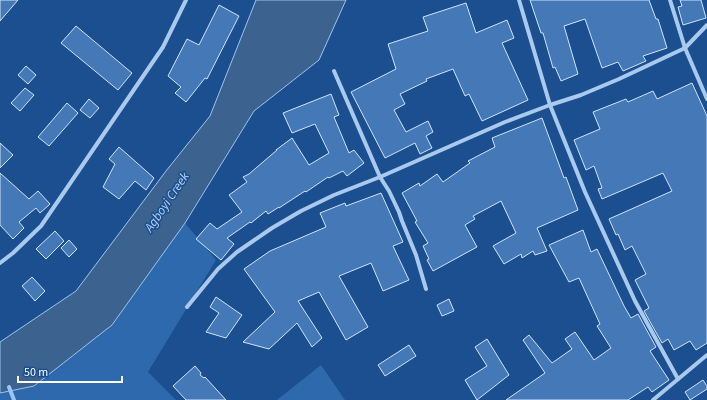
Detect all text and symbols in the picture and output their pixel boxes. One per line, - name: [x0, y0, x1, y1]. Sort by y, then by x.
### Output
- water label: Agboyi Creek: [140, 168, 194, 236]
- scale bar: [18, 358, 122, 384]
- text: 50 m: [24, 364, 48, 381]

